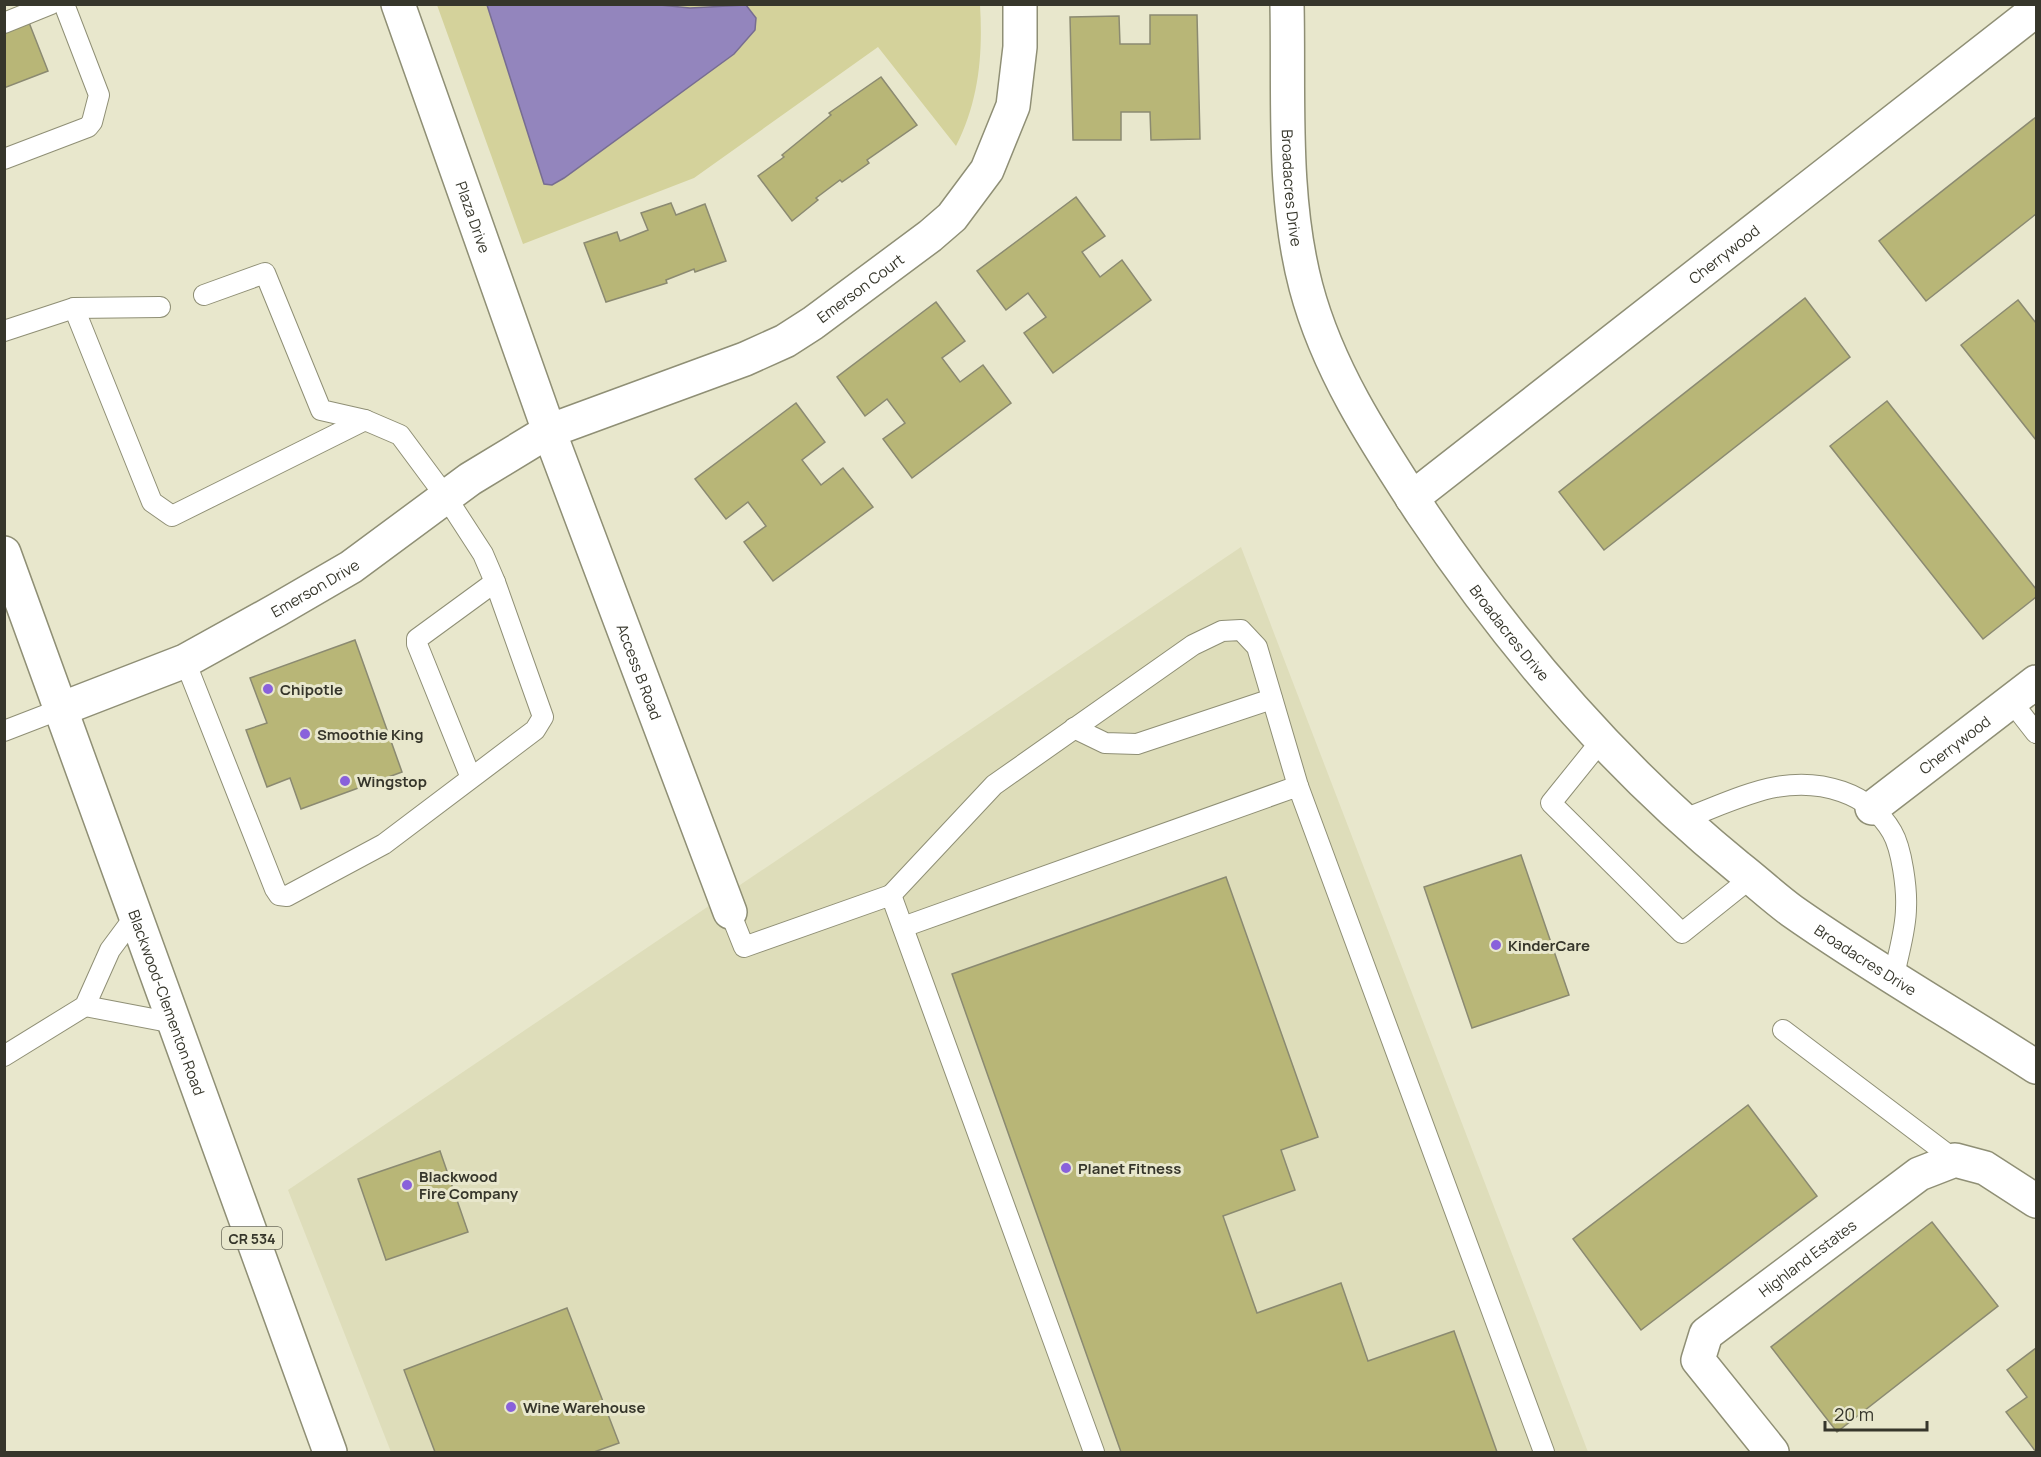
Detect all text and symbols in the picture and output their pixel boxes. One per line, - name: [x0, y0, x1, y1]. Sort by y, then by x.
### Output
- street label: Broadacres Drive: [1277, 129, 1308, 248]
- street label: Plaza Drive: [451, 178, 496, 256]
- street label: Cherrywood: [1684, 220, 1764, 288]
- street label: Emerson Court: [812, 248, 908, 327]
- street label: Emerson Drive: [267, 554, 364, 622]
- street label: Broadacres Drive: [1465, 580, 1555, 685]
- street label: Access B Road: [612, 621, 667, 723]
- place label: Chipotle: [280, 679, 343, 700]
- marker: Chipotle: [261, 682, 275, 696]
- street label: Cherrywood: [1914, 710, 1995, 779]
- place label: Smoothie King: [317, 724, 423, 745]
- marker: Smoothie King: [298, 727, 312, 741]
- place label: Wingstop: [357, 771, 427, 792]
- marker: Wingstop: [338, 774, 352, 788]
- street label: Blackwood-Clementon Road: [124, 907, 210, 1098]
- street label: Broadacres Drive: [1811, 919, 1921, 1000]
- place label: KinderCare: [1508, 935, 1590, 956]
- marker: KinderCare: [1489, 938, 1503, 952]
- place label: Planet Fitness: [1078, 1158, 1181, 1179]
- marker: Planet Fitness: [1059, 1161, 1073, 1175]
- place label: Blackwood Fire Company: [419, 1166, 519, 1204]
- marker: Blackwood Fire Company: [400, 1178, 414, 1192]
- street label: Highland Estates: [1754, 1214, 1861, 1302]
- road number: CR 534: [222, 1227, 282, 1249]
- scale bar: [1825, 1394, 1927, 1432]
- place label: Wine Warehouse: [523, 1397, 645, 1418]
- marker: Wine Warehouse: [504, 1400, 518, 1414]
- text: 20 m: [1834, 1402, 1874, 1426]

